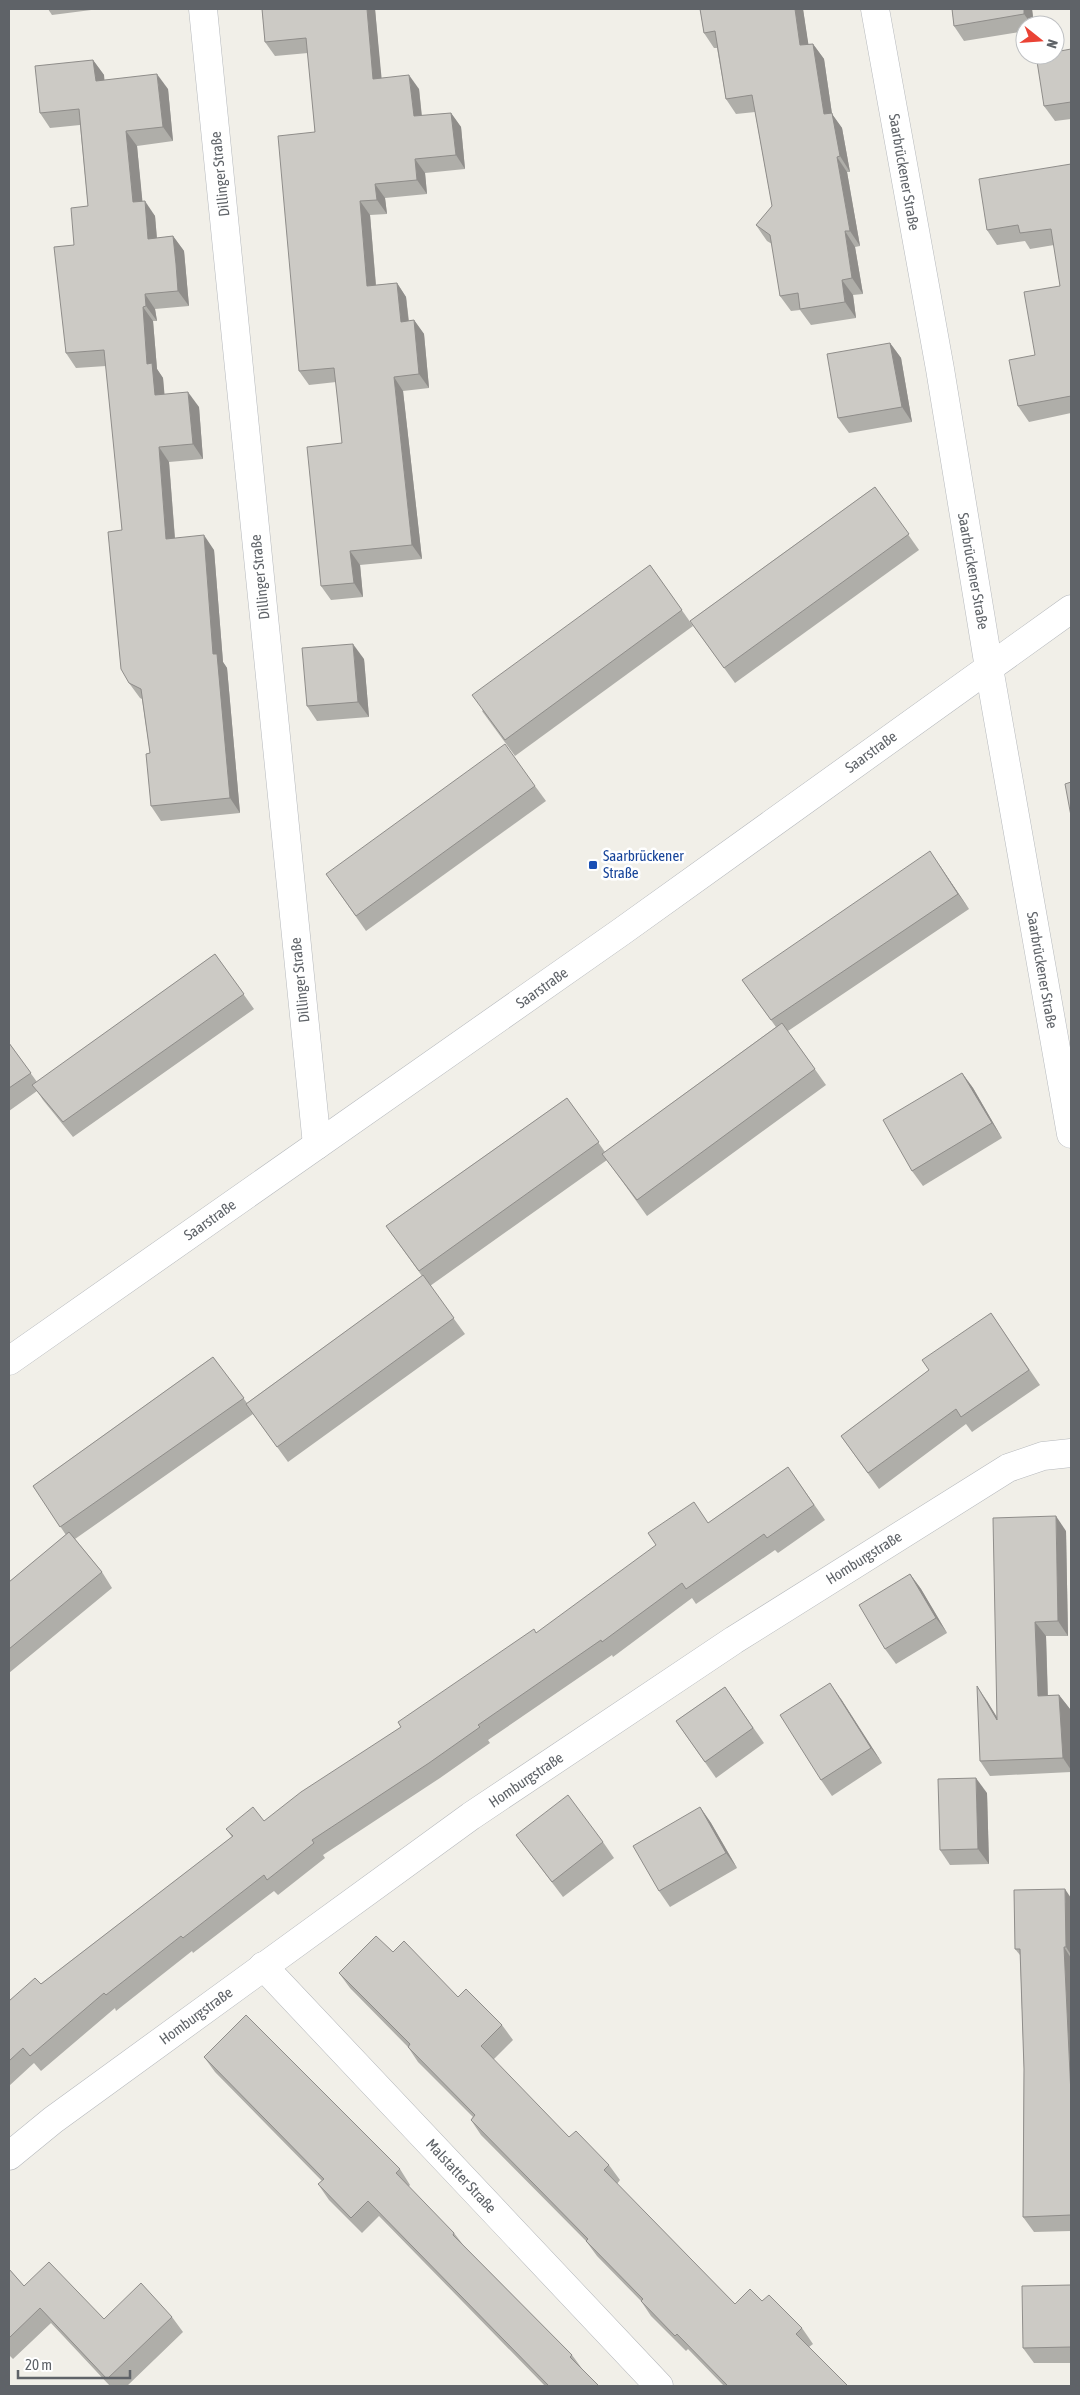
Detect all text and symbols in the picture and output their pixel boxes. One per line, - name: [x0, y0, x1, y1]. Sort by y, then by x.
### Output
- north arrow: [1015, 15, 1065, 65]
- text: N: [1044, 38, 1061, 50]
- street label: Saarbrückener Straße: [886, 112, 923, 232]
- street label: Dillinger Straße: [207, 130, 232, 217]
- street label: Saarbrückener Straße: [955, 511, 992, 631]
- street label: Dillinger Straße: [247, 533, 272, 620]
- street label: Saarstraße: [842, 727, 900, 776]
- place label: Saarbrückener Straße: [603, 847, 684, 881]
- marker: Saarbrückener Straße: [587, 859, 599, 871]
- street label: Saarbrückener Straße: [1024, 910, 1061, 1030]
- street label: Dillinger Straße: [287, 936, 312, 1023]
- street label: Saarstraße: [513, 964, 571, 1012]
- street label: Saarstraße: [181, 1196, 239, 1244]
- street label: Homburgstraße: [823, 1528, 905, 1588]
- street label: Homburgstraße: [485, 1748, 566, 1811]
- street label: Homburgstraße: [156, 1983, 236, 2048]
- street label: Malstatter Straße: [423, 2135, 500, 2216]
- scale bar: [18, 2348, 130, 2380]
- text: 20 m: [25, 2356, 52, 2373]

